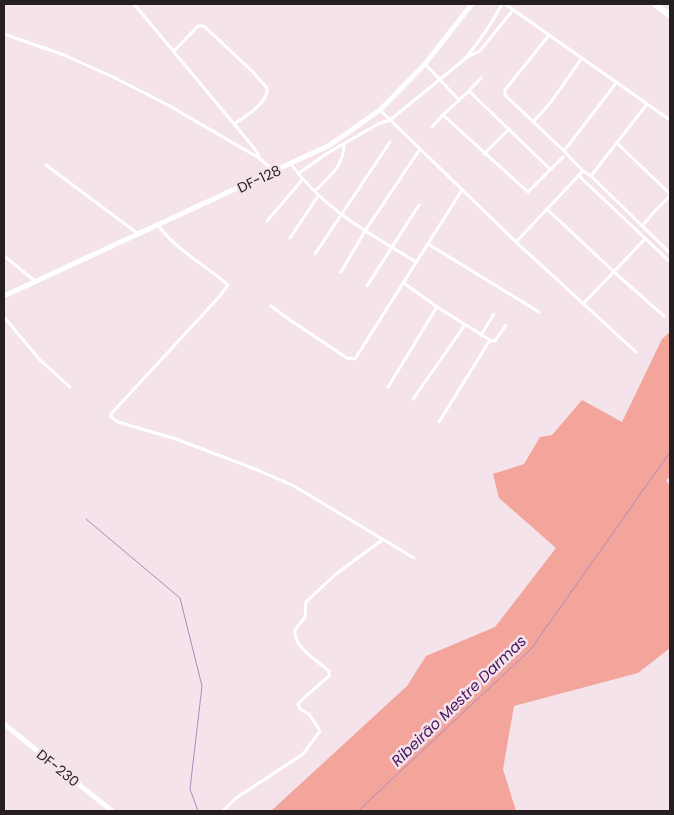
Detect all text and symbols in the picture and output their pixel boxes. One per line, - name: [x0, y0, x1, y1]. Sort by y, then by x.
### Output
- street label: DF-128: [234, 160, 284, 198]
- water label: Ribeirão Mestre Darmas: [386, 630, 531, 771]
- street label: DF-230: [32, 745, 84, 791]

